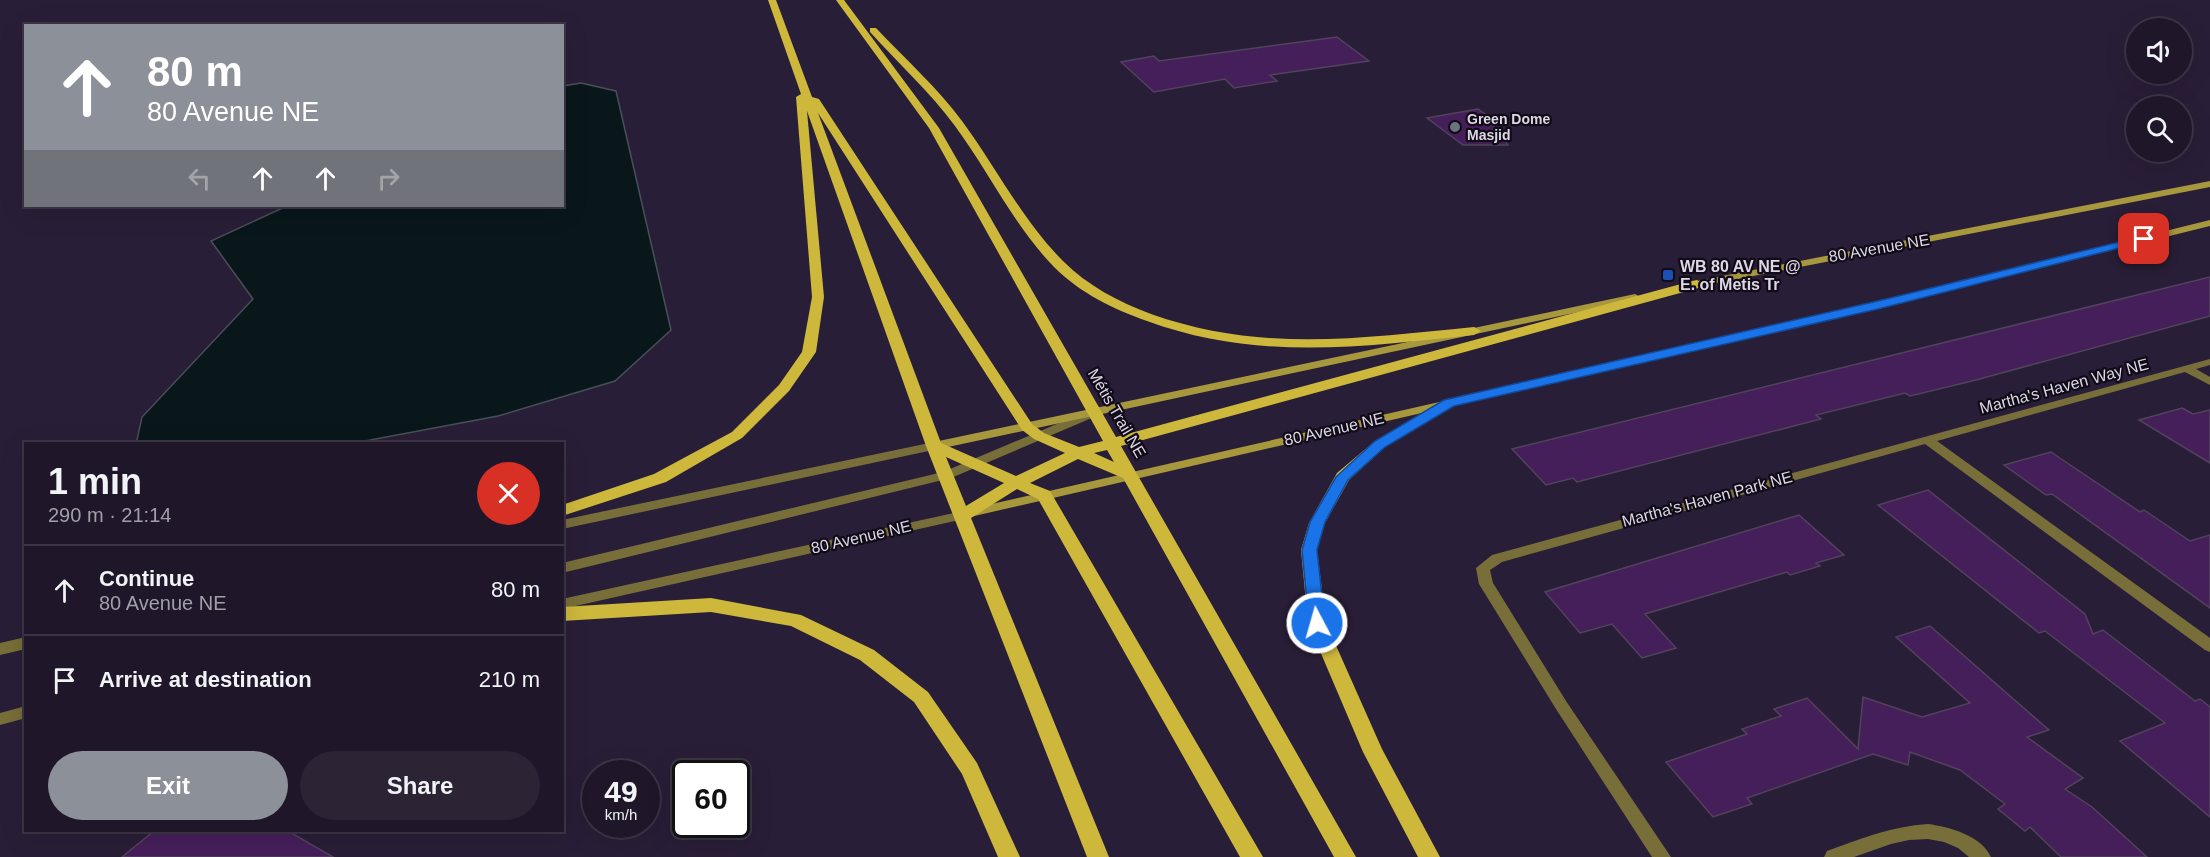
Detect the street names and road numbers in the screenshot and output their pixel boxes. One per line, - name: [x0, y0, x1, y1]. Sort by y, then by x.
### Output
- street label: 80 Avenue NE: [1827, 231, 1931, 265]
- street label: Martha's Haven Way NE: [1978, 355, 2150, 417]
- street label: Métis Trail NE: [1085, 366, 1149, 460]
- street label: 80 Avenue NE: [1282, 409, 1386, 449]
- street label: Martha's Haven Park NE: [1620, 468, 1794, 530]
- street label: 80 Avenue NE: [809, 517, 913, 557]

